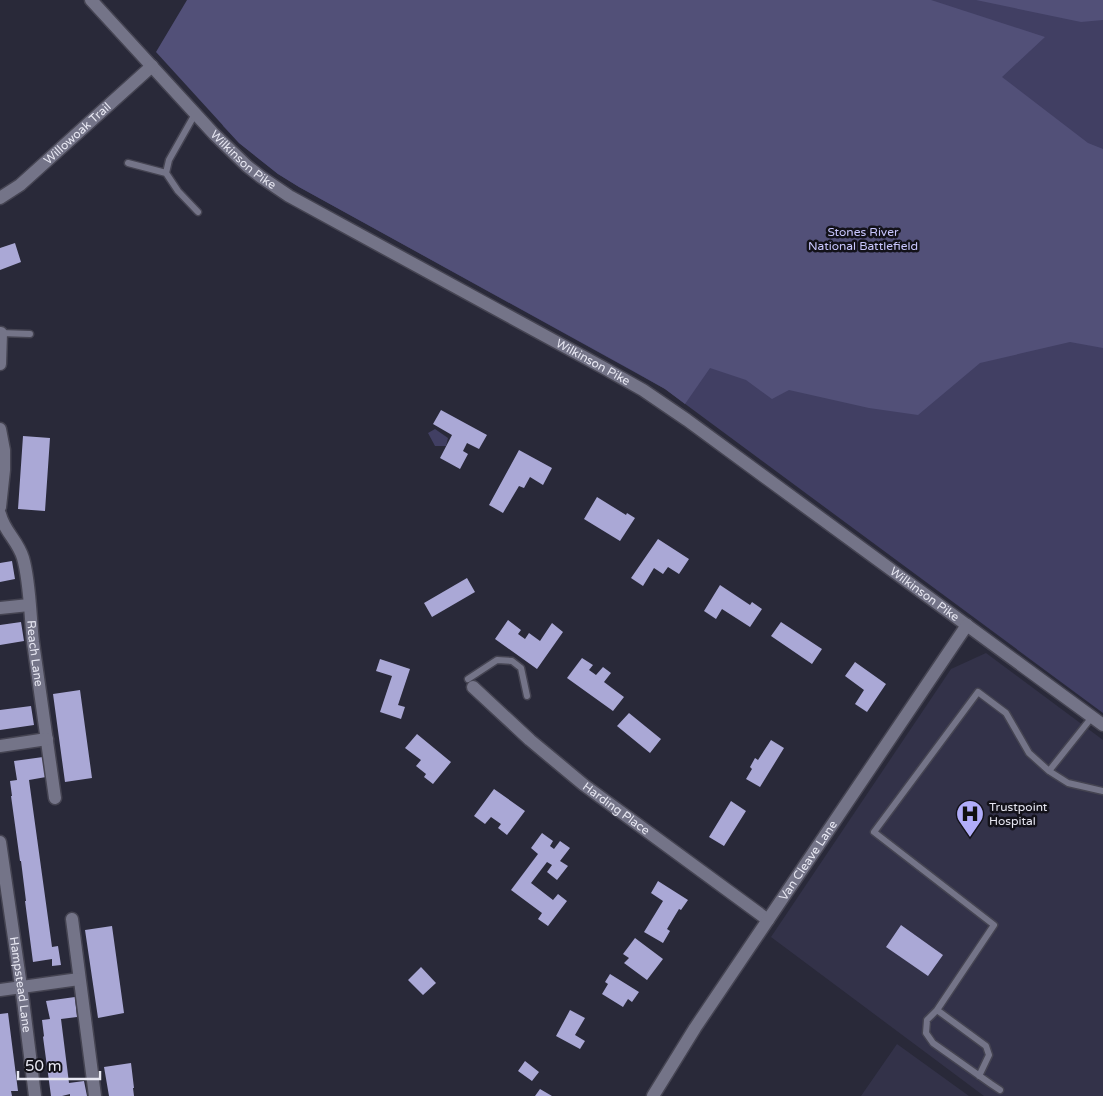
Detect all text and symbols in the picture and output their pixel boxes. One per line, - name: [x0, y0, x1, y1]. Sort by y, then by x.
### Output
- street label: Willowoak Trail: [41, 100, 114, 167]
- street label: Wilkinson Pike: [208, 127, 279, 192]
- park label: Stones River National Battlefield: [808, 225, 918, 253]
- street label: Wilkinson Pike: [554, 336, 633, 388]
- street label: Wilkinson Pike: [887, 564, 962, 624]
- street label: Reach Lane: [24, 620, 46, 688]
- street label: Harding Place: [580, 779, 653, 838]
- hospital icon: Trustpoint Hospital: [955, 799, 985, 838]
- place label: Trustpoint Hospital: [989, 800, 1048, 828]
- street label: Van Cleave Lane: [776, 818, 840, 903]
- street label: Hampstead Lane: [7, 936, 34, 1033]
- scale bar: [18, 1048, 100, 1080]
- text: 50 m: [25, 1057, 62, 1075]

